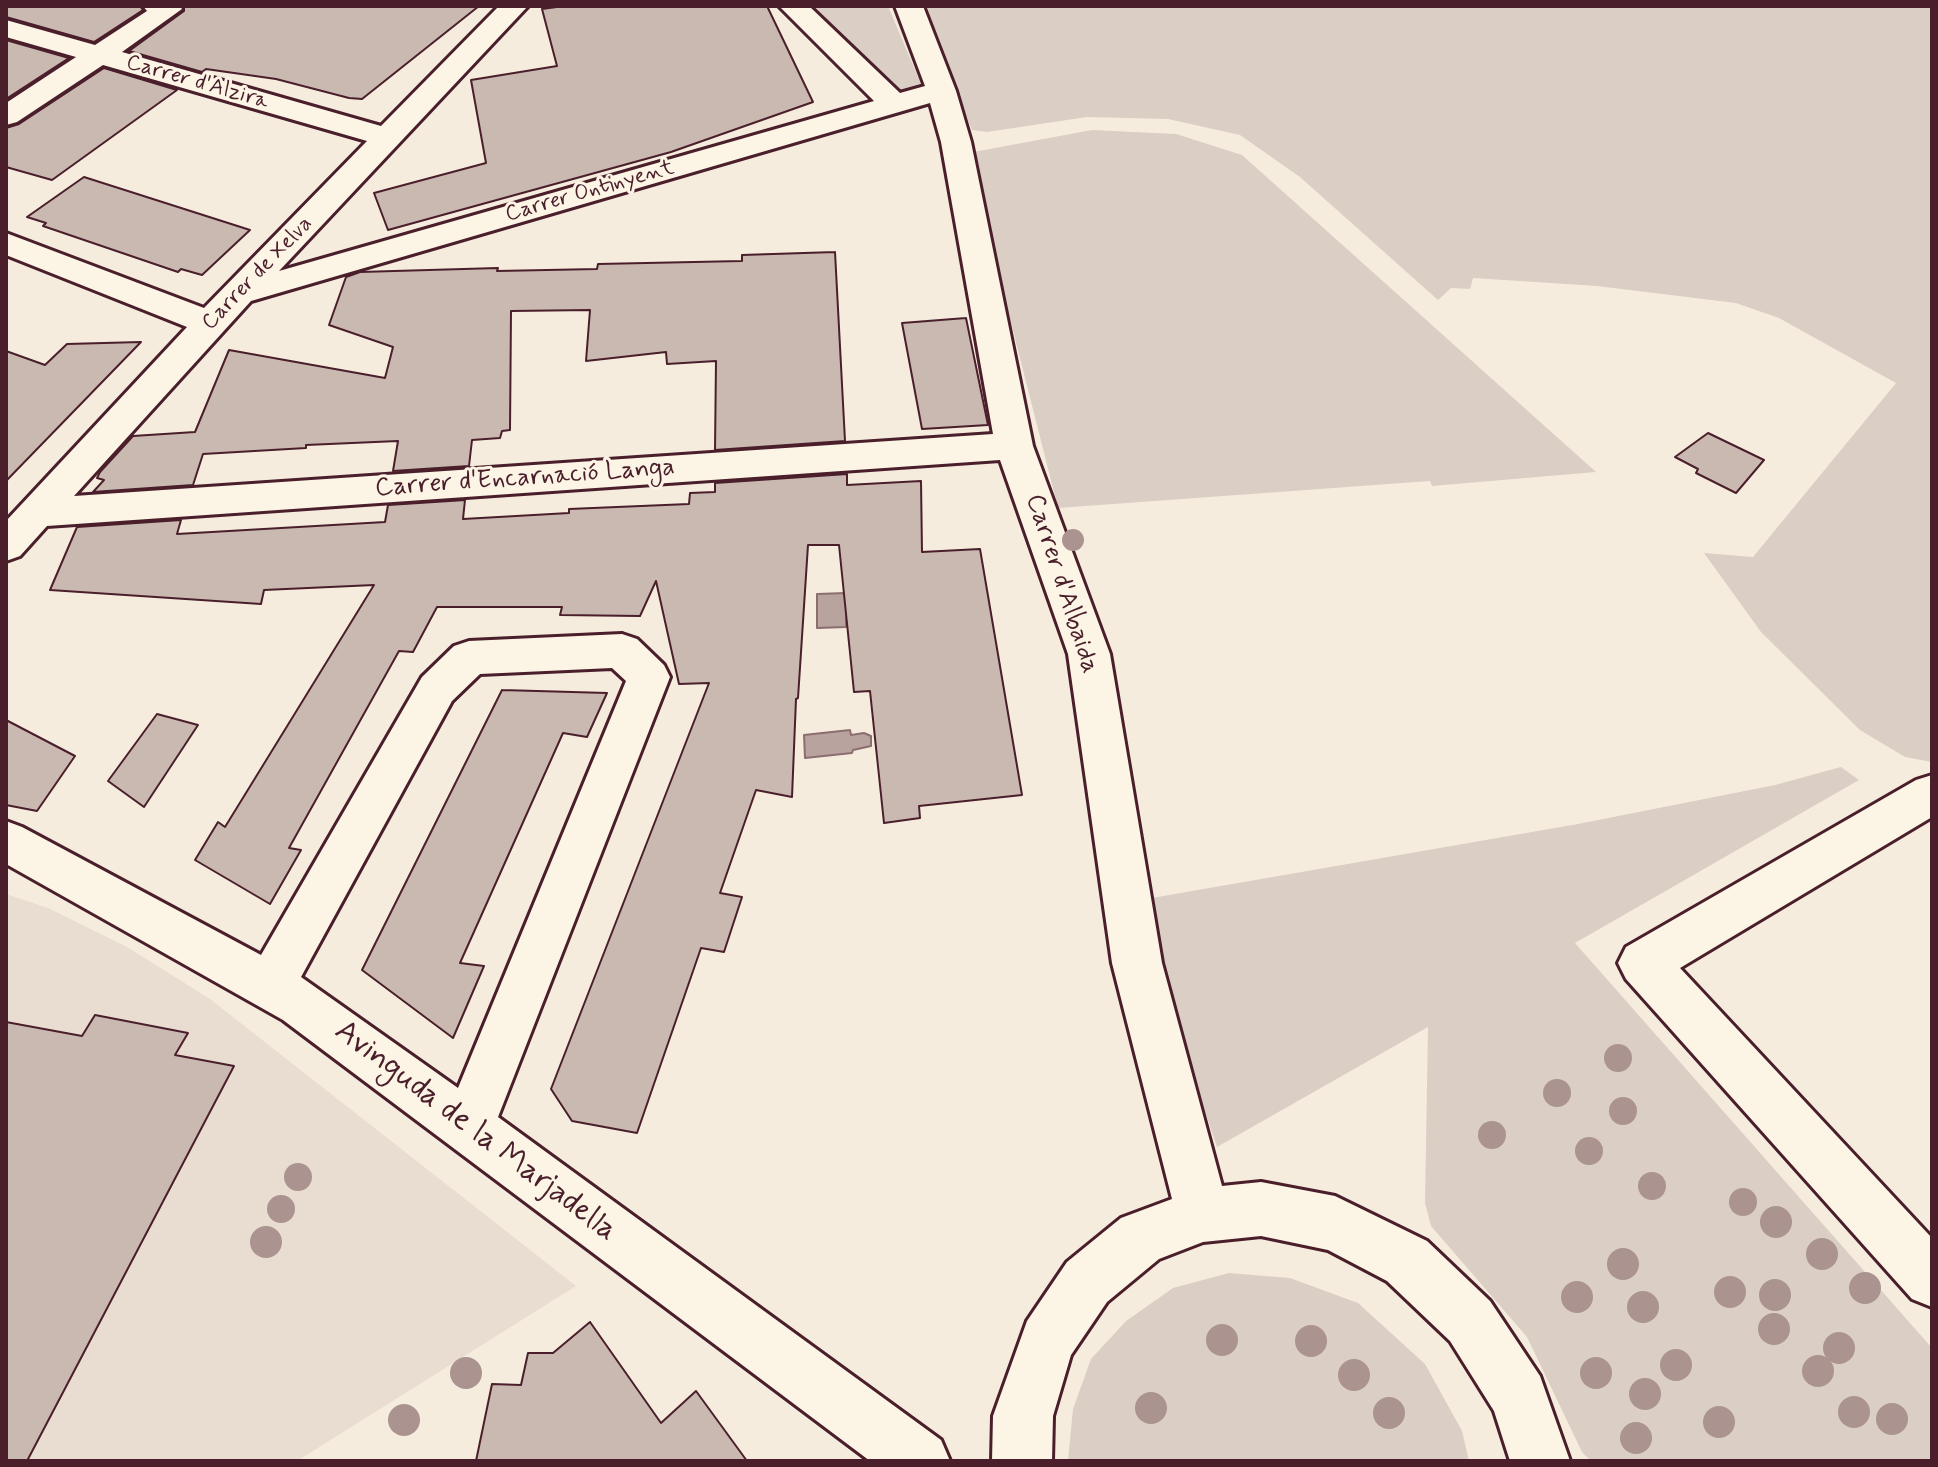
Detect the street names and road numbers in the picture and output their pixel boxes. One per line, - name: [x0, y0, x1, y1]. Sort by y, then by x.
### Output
- street label: Carrer d'Alzira: [123, 50, 271, 116]
- street label: Carrer Ontinyent: [503, 155, 677, 229]
- street label: Carrer de Xelva: [197, 212, 319, 336]
- street label: Carrer d'Encarnació Langa: [374, 453, 676, 505]
- street label: Carrer d'Albaida: [1017, 491, 1105, 677]
- street label: Avinguda de la Marjadella: [326, 1013, 624, 1251]

